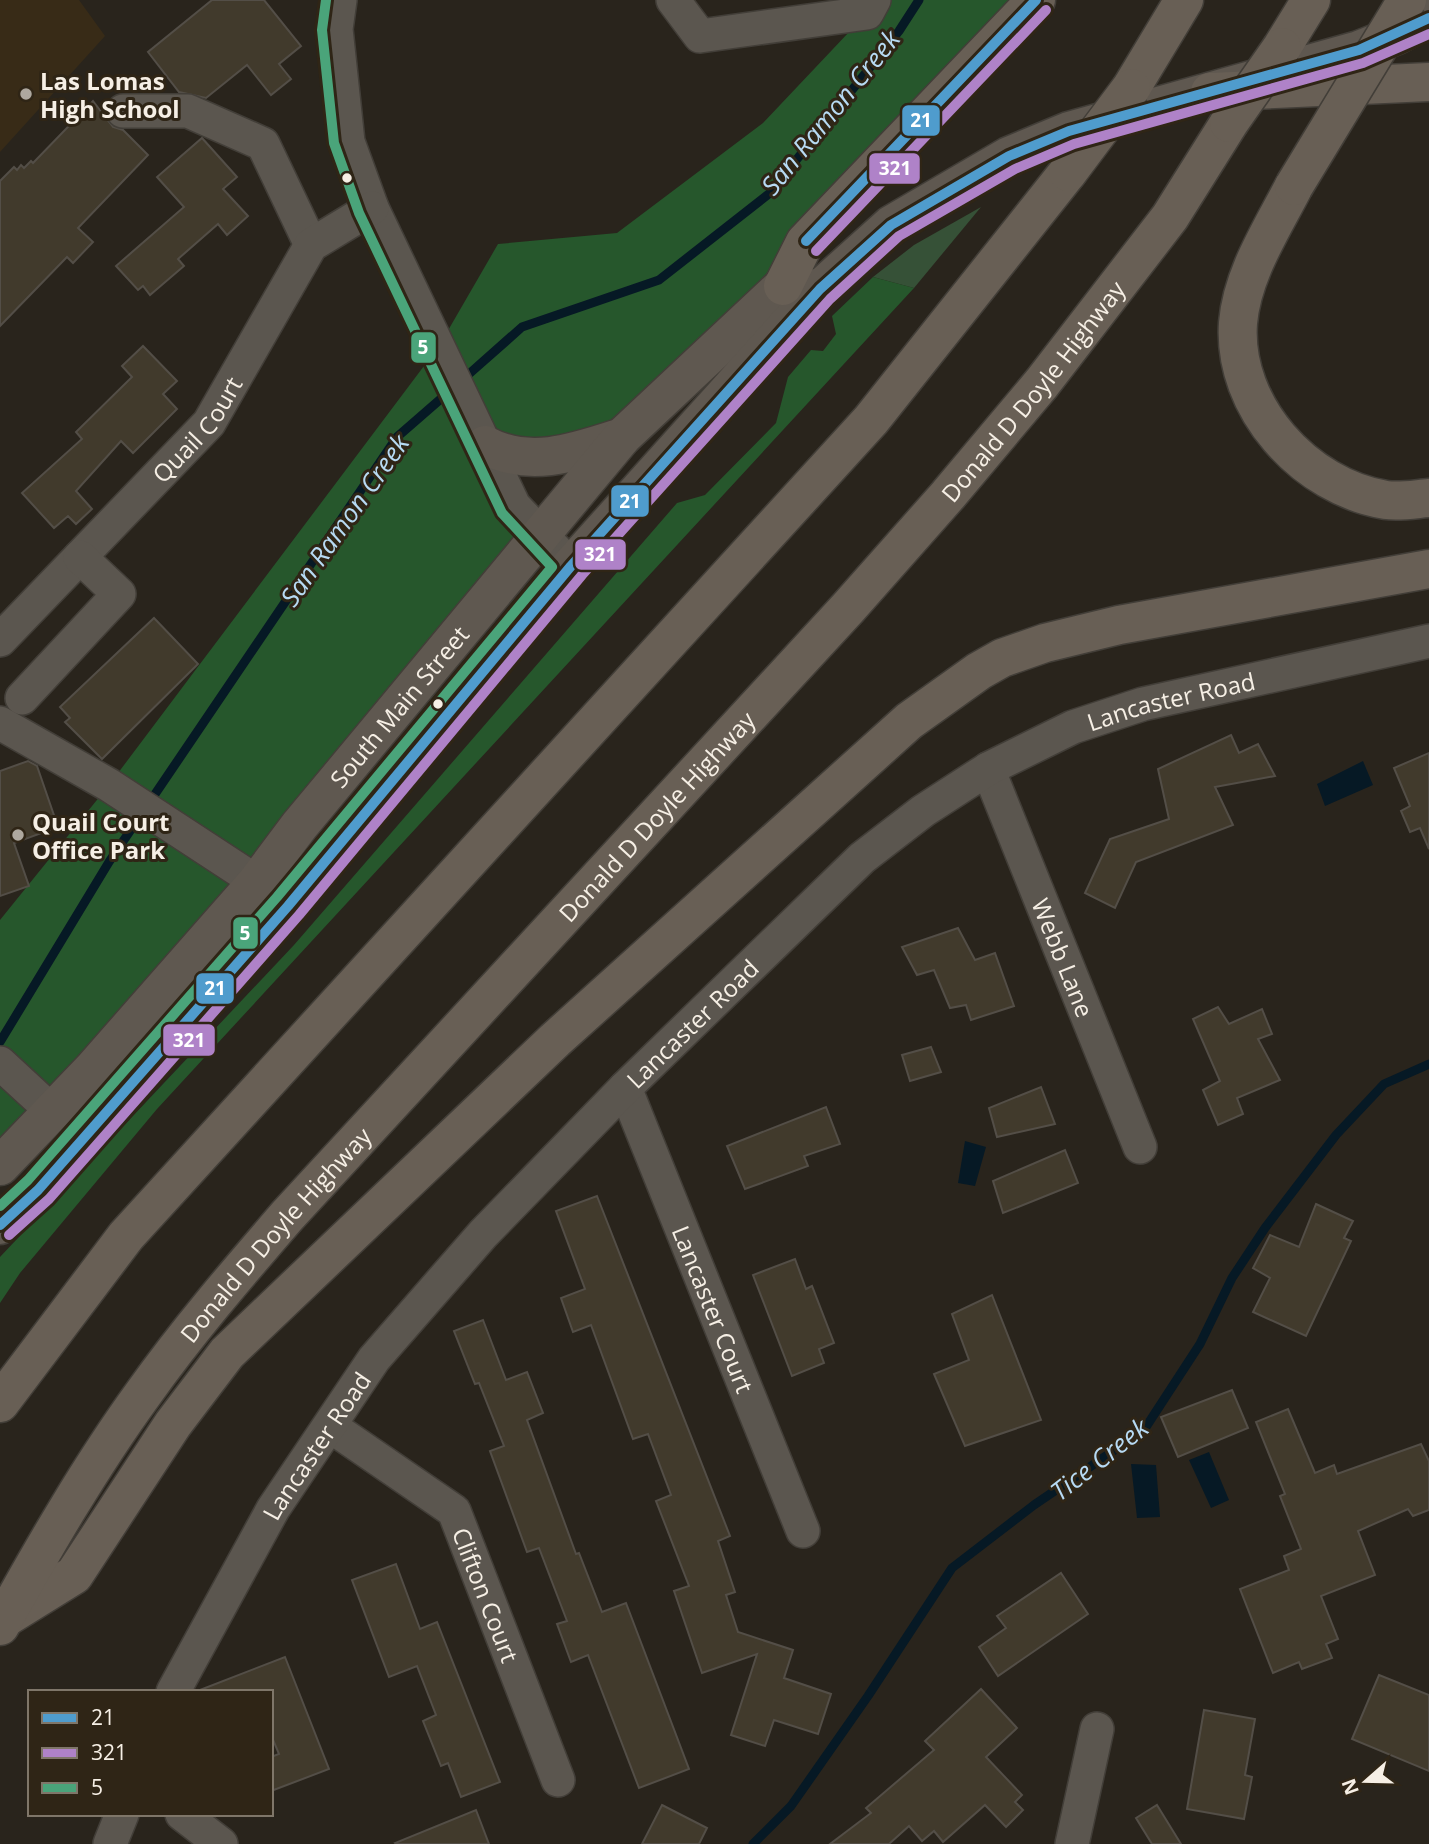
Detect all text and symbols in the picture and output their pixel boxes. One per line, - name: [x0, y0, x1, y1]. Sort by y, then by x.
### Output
- water label: San Ramon Creek: [752, 21, 908, 202]
- place label: Las Lomas High School: [40, 64, 180, 125]
- marker: Las Lomas High School: [18, 86, 34, 102]
- line badge: 21: [901, 104, 941, 137]
- text: 21: [910, 107, 932, 133]
- line badge: 321: [868, 152, 921, 185]
- text: 321: [879, 155, 911, 181]
- unlabelled marker: [340, 171, 354, 185]
- street label: Donald D Doyle Highway: [933, 273, 1132, 508]
- line badge: 5: [410, 331, 437, 364]
- text: 5: [418, 334, 428, 360]
- street label: Quail Court: [144, 370, 249, 489]
- water label: San Ramon Creek: [271, 426, 417, 613]
- line badge: 21: [610, 484, 650, 518]
- text: 21: [619, 488, 641, 514]
- line badge: 321: [574, 538, 627, 571]
- text: 321: [584, 541, 616, 567]
- street label: South Main Street: [322, 618, 475, 794]
- street label: Lancaster Road: [1083, 663, 1258, 738]
- unlabelled marker: [431, 697, 445, 711]
- street label: Donald D Doyle Highway: [550, 703, 762, 929]
- place label: Quail Court Office Park: [32, 805, 170, 866]
- marker: Quail Court Office Park: [10, 827, 26, 843]
- street label: Webb Lane: [1025, 893, 1102, 1022]
- line badge: 5: [232, 916, 259, 950]
- text: 5: [240, 920, 250, 946]
- street label: Lancaster Road: [619, 951, 765, 1095]
- line badge: 21: [195, 972, 235, 1005]
- text: 21: [204, 975, 226, 1001]
- line badge: 321: [162, 1023, 216, 1057]
- text: 321: [173, 1027, 205, 1053]
- street label: Donald D Doyle Highway: [172, 1119, 379, 1349]
- street label: Lancaster Court: [665, 1220, 762, 1397]
- street label: Lancaster Road: [254, 1365, 377, 1525]
- water label: Tice Creek: [1043, 1409, 1156, 1509]
- street label: Clifton Court: [445, 1522, 527, 1667]
- legend: [28, 1690, 273, 1816]
- text: 21: [91, 1703, 115, 1731]
- text: 321: [91, 1738, 127, 1766]
- north arrow: [1331, 1746, 1401, 1816]
- text: 5: [91, 1773, 103, 1801]
- text: N: [1335, 1775, 1365, 1799]

